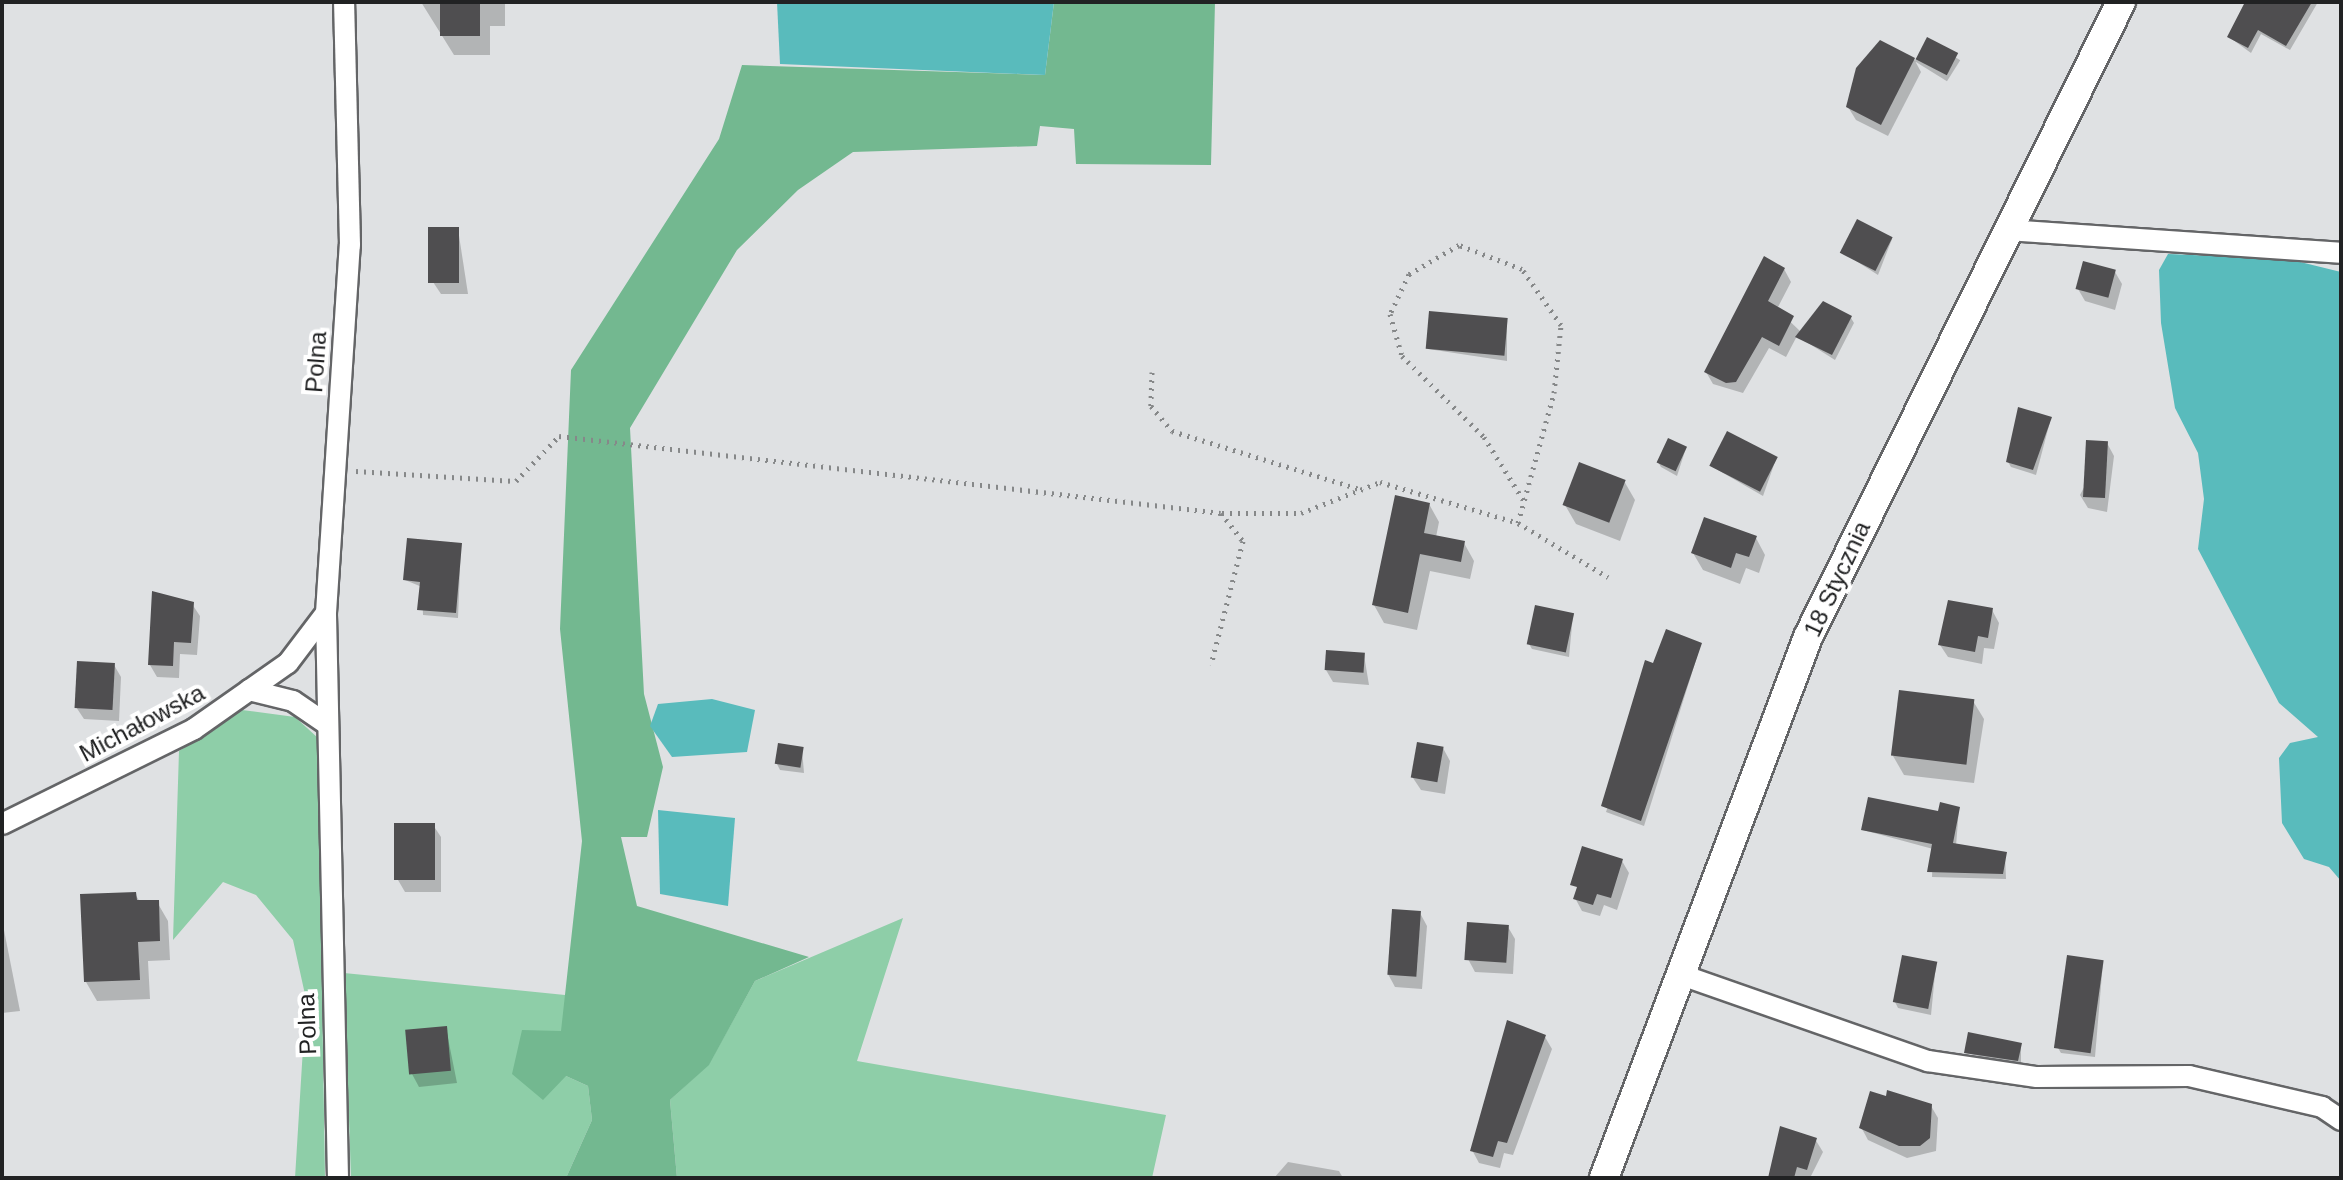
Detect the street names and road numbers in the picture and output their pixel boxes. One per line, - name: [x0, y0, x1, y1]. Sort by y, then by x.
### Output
- street label: Polna: [299, 330, 333, 394]
- street label: 18 Stycznia: [1798, 517, 1876, 641]
- street label: Michałowska: [75, 678, 209, 768]
- street label: Polna: [292, 993, 322, 1055]

